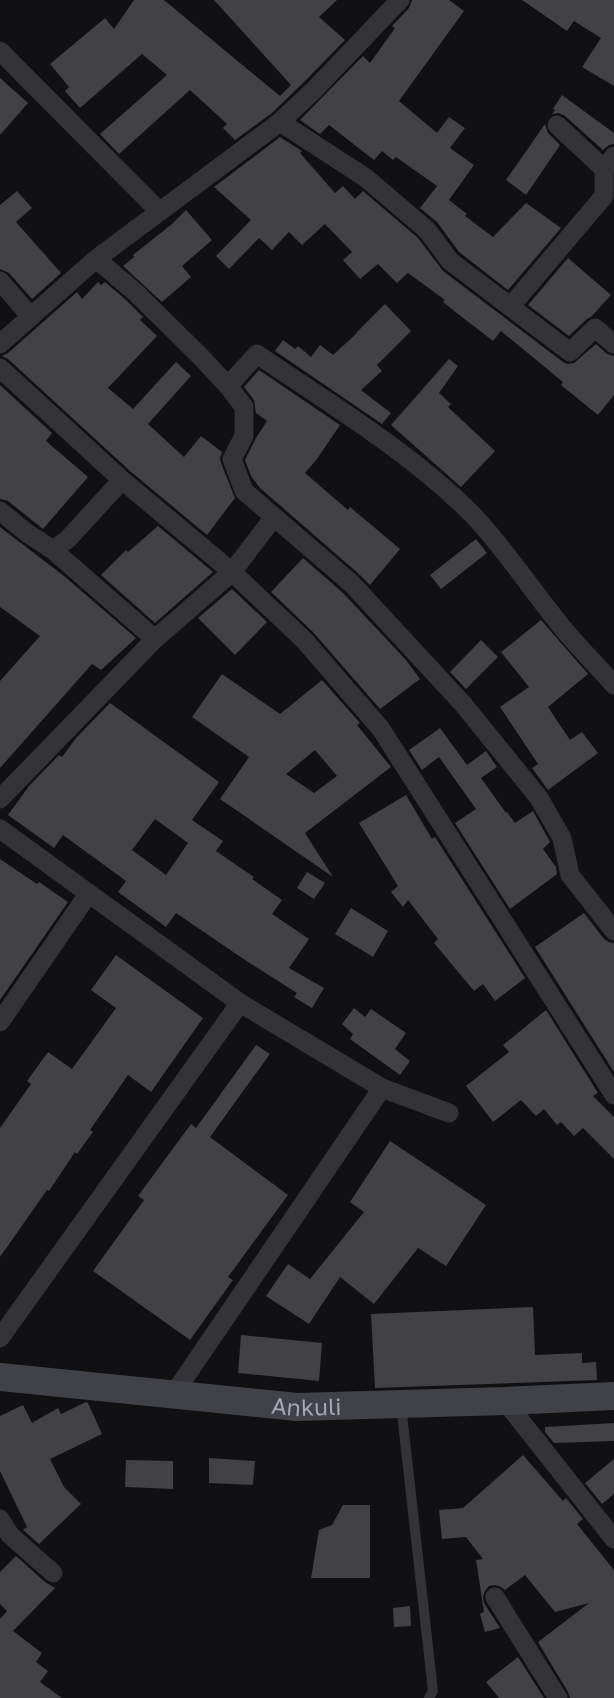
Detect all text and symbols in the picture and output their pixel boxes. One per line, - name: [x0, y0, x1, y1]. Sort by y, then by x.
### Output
- street label: Ankuli: [270, 1391, 342, 1421]

